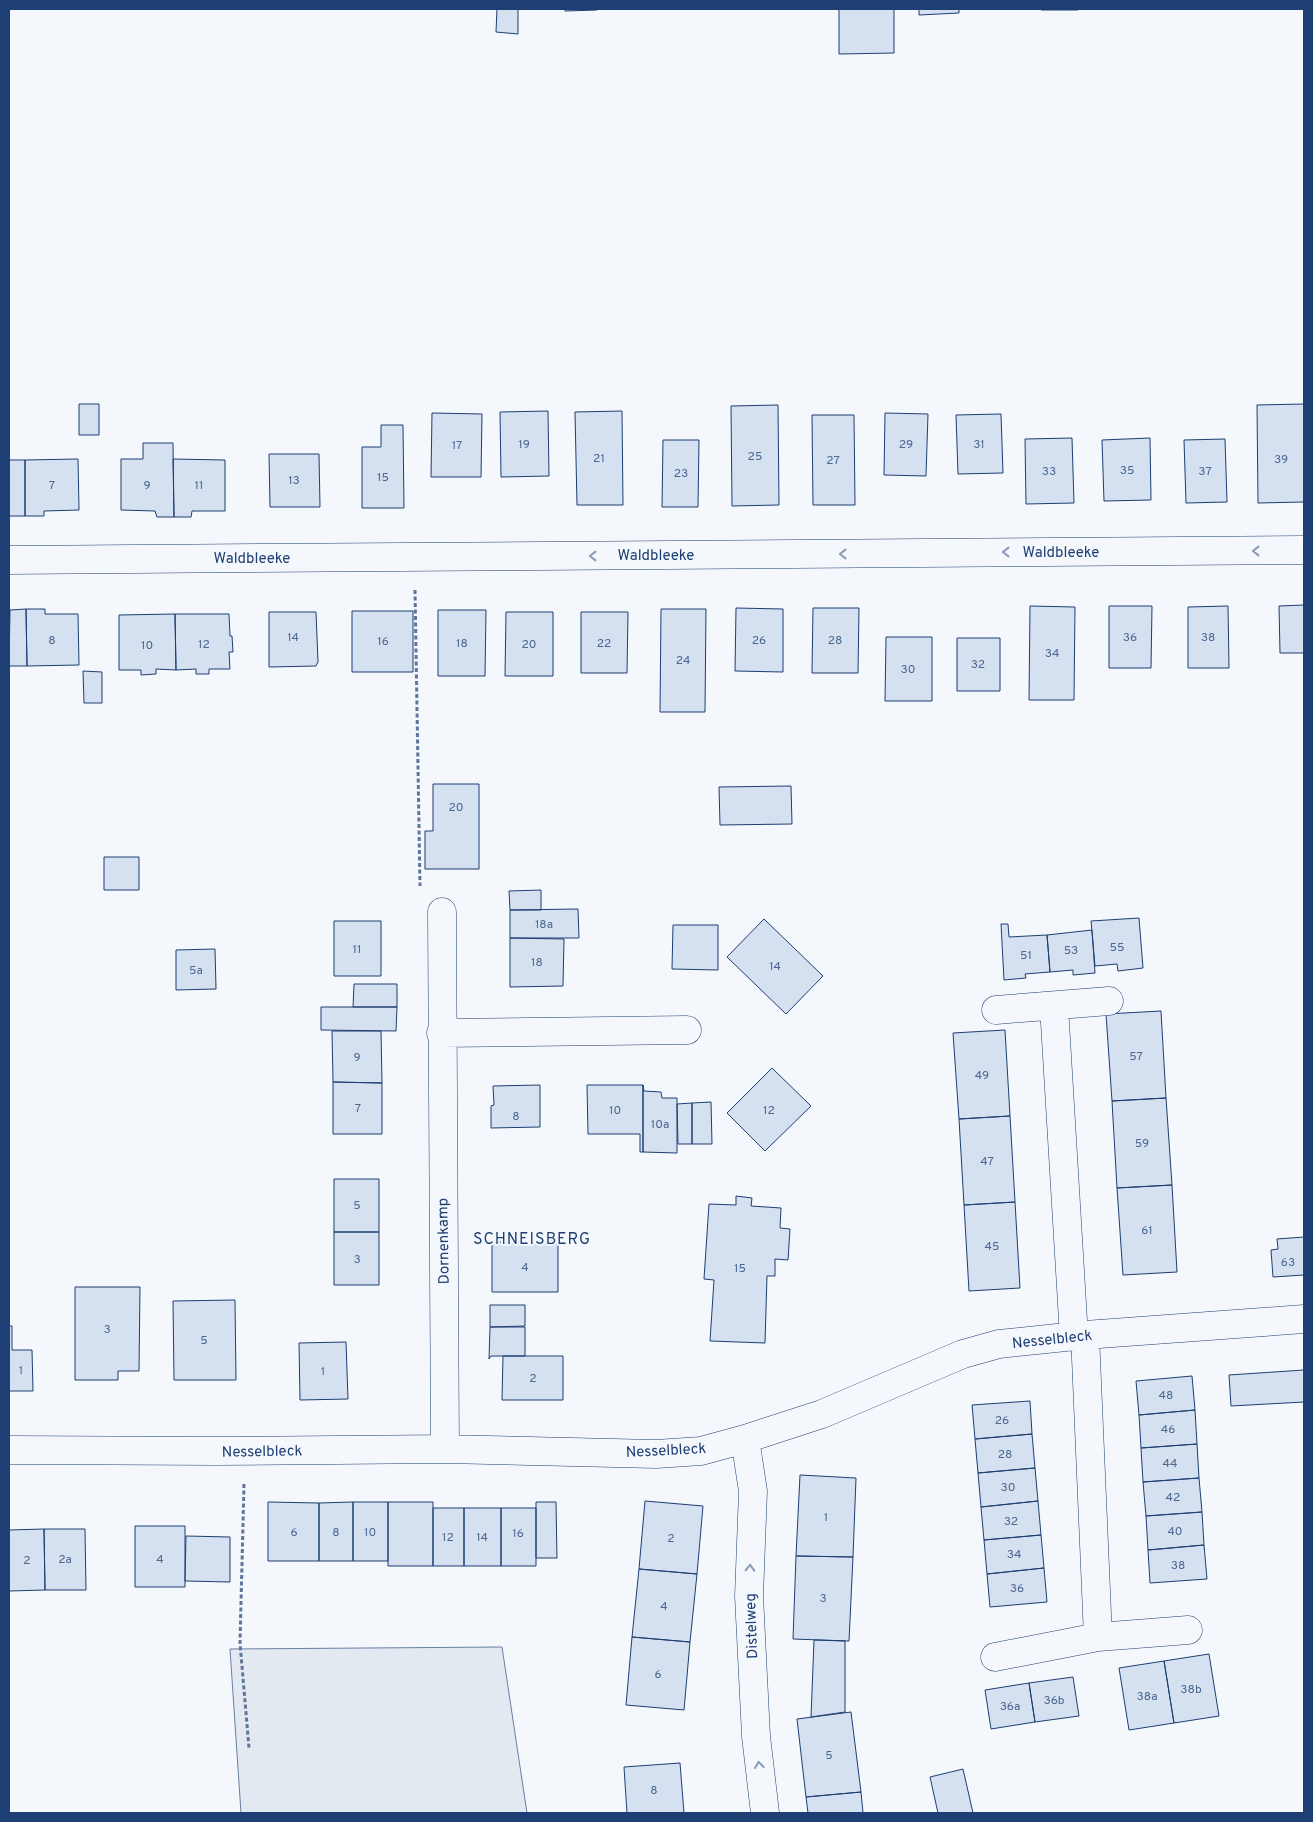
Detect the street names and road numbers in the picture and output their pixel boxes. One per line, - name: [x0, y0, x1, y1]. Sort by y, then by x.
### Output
- street label: Waldbleeke: [1023, 544, 1099, 563]
- street label: Waldbleeke: [618, 547, 694, 566]
- street label: Waldbleeke: [214, 550, 290, 569]
- street label: Dornenkamp: [434, 1198, 455, 1284]
- street label: Nesselbleck: [1011, 1327, 1093, 1354]
- street label: Nesselbleck: [625, 1440, 707, 1463]
- street label: Nesselbleck: [222, 1442, 303, 1463]
- street label: Distelweg: [742, 1593, 763, 1659]

